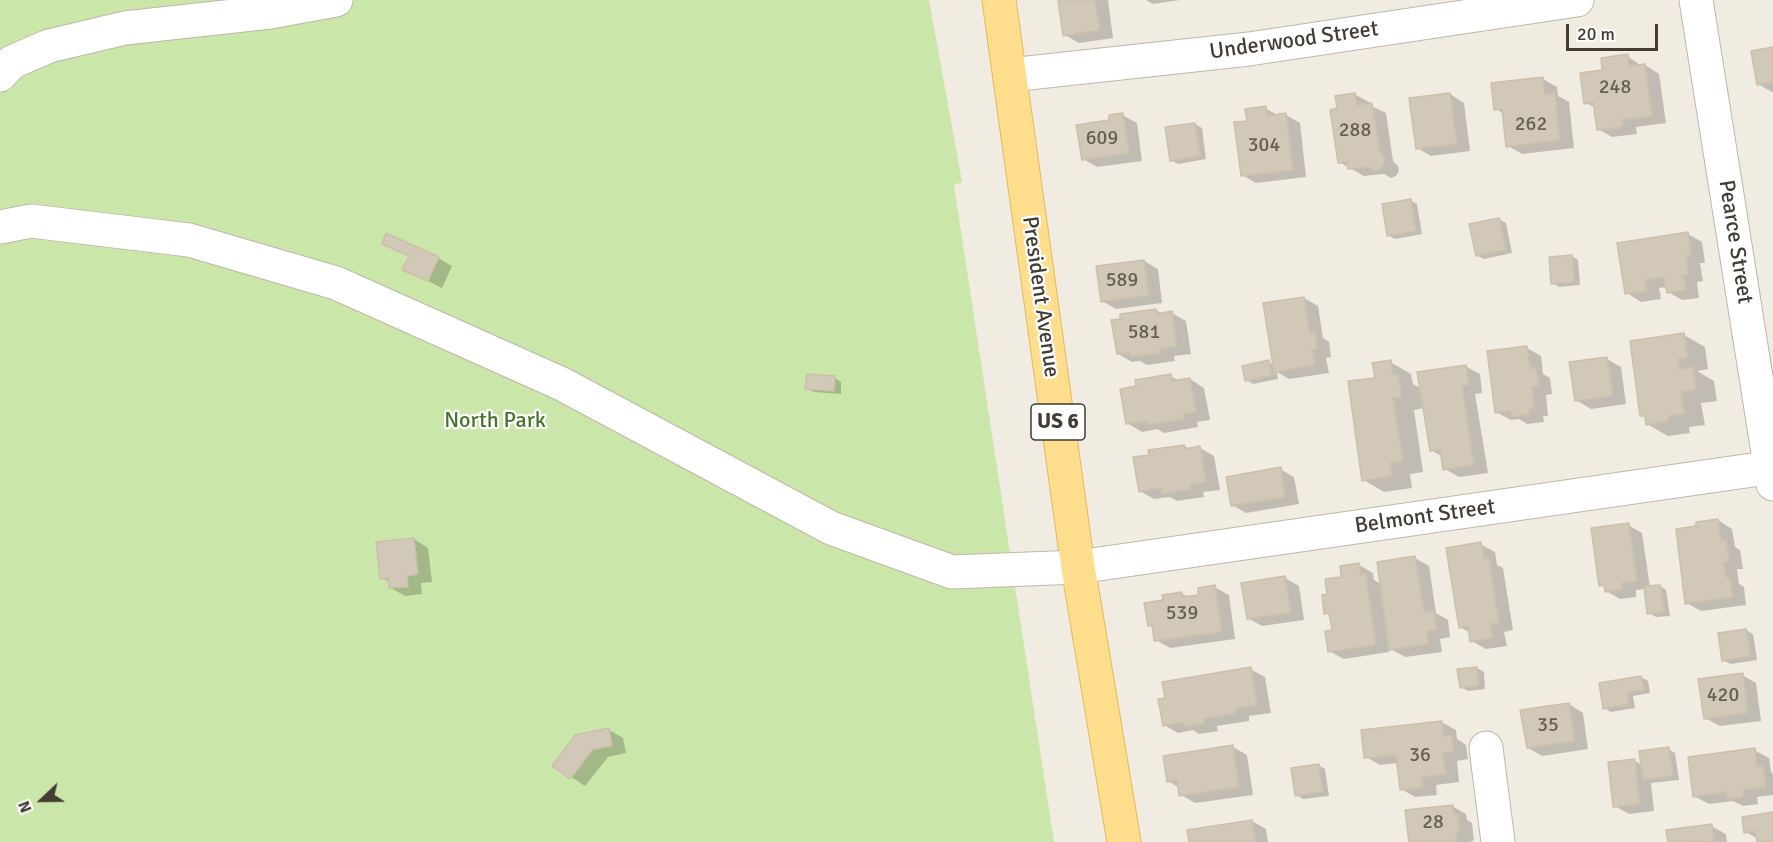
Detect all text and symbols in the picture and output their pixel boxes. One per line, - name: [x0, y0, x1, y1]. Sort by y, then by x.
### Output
- scale bar: [1569, 12, 1660, 50]
- street label: Underwood Street: [1208, 16, 1380, 66]
- text: 20 m: [1577, 23, 1615, 45]
- house number: 248: [1599, 76, 1631, 100]
- house number: 262: [1515, 113, 1547, 137]
- house number: 288: [1339, 119, 1371, 143]
- house number: 609: [1086, 127, 1118, 151]
- house number: 304: [1248, 134, 1280, 158]
- street label: Pearce Street: [1712, 178, 1758, 306]
- street label: President Avenue: [1016, 215, 1064, 379]
- house number: 589: [1106, 269, 1138, 293]
- house number: 581: [1128, 321, 1160, 345]
- road number: US 6: [1031, 404, 1085, 440]
- park label: North Park: [444, 408, 546, 434]
- street label: Belmont Street: [1353, 494, 1497, 540]
- house number: 539: [1166, 602, 1198, 626]
- house number: 420: [1707, 684, 1739, 708]
- house number: 35: [1537, 714, 1559, 738]
- house number: 36: [1409, 744, 1431, 768]
- north arrow: [12, 770, 72, 830]
- text: N: [14, 798, 37, 816]
- house number: 28: [1422, 811, 1444, 835]

